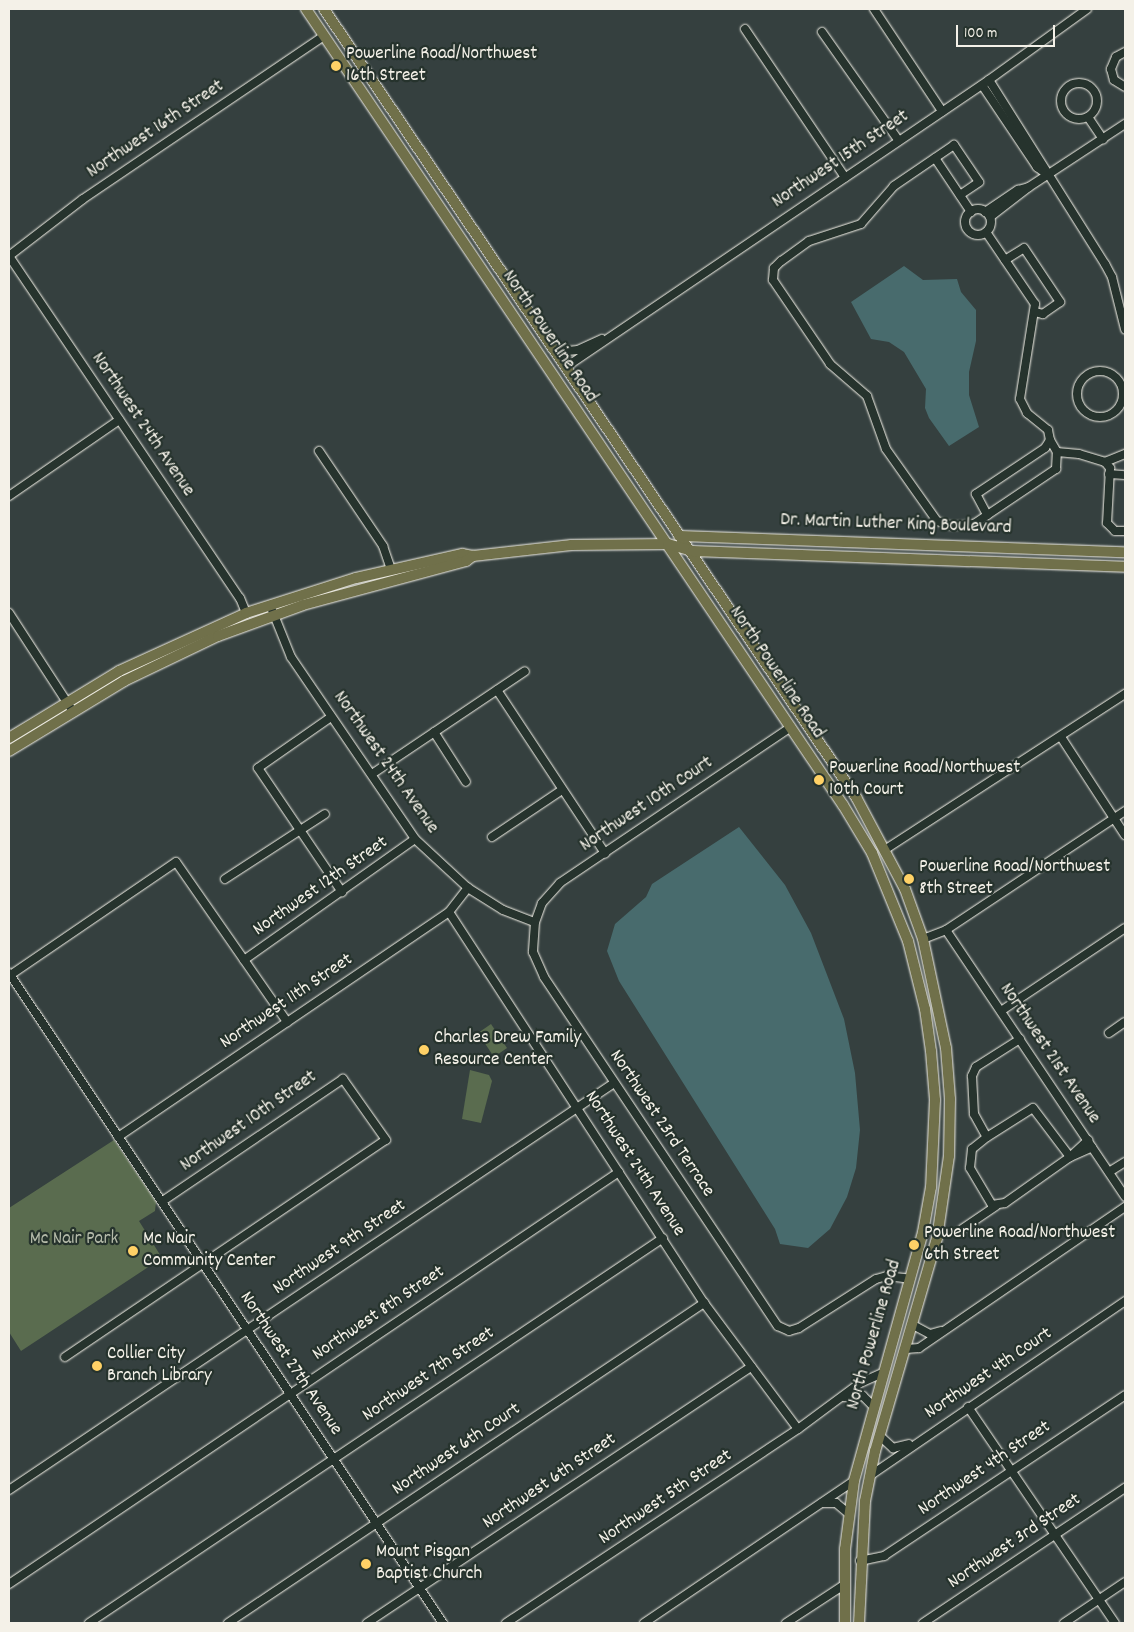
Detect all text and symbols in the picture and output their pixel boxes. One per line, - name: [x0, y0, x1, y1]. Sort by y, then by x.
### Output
- scale bar: [959, 15, 1058, 47]
- text: 100 m: [964, 23, 997, 45]
- place label: Powerline Road/Northwest 16th Street: [346, 44, 537, 88]
- marker: Powerline Road/Northwest 16th Street: [330, 60, 342, 72]
- street label: Northwest 16th Street: [83, 76, 229, 184]
- street label: Northwest 15th Street: [768, 106, 914, 214]
- street label: North Powerline Road: [496, 267, 602, 407]
- street label: Northwest 24th Avenue: [85, 349, 199, 501]
- street label: Dr. Martin Luther King Boulevard: [780, 510, 1012, 540]
- street label: North Powerline Road: [723, 603, 829, 743]
- street label: Northwest 24th Avenue: [327, 687, 443, 839]
- street label: Northwest 10th Court: [576, 752, 718, 858]
- place label: Powerline Road/Northwest 10th Court: [829, 758, 1020, 802]
- marker: Powerline Road/Northwest 10th Court: [813, 774, 825, 786]
- street label: Northwest 12th Street: [249, 832, 393, 942]
- place label: Powerline Road/Northwest 8th Street: [919, 857, 1110, 901]
- marker: Powerline Road/Northwest 8th Street: [903, 873, 915, 885]
- street label: Northwest 11th Street: [216, 949, 358, 1055]
- street label: Northwest 21st Avenue: [994, 979, 1104, 1129]
- place label: Charles Drew Family Resource Center: [434, 1028, 581, 1072]
- marker: Charles Drew Family Resource Center: [418, 1044, 430, 1056]
- street label: Northwest 23rd Terrace: [603, 1046, 719, 1202]
- street label: Northwest 10th Street: [176, 1066, 322, 1178]
- street label: Northwest 24th Avenue: [578, 1087, 690, 1241]
- street label: Northwest 9th Street: [269, 1195, 411, 1301]
- place label: Powerline Road/Northwest 6th Street: [924, 1223, 1115, 1267]
- park label: Mc Nair Park: [30, 1229, 118, 1251]
- place label: Mc Nair Community Center: [143, 1229, 275, 1273]
- marker: Powerline Road/Northwest 6th Street: [908, 1239, 920, 1251]
- marker: Mc Nair Community Center: [127, 1245, 139, 1257]
- street label: North Powerline Road: [843, 1258, 907, 1412]
- street label: Northwest 8th Street: [309, 1261, 449, 1367]
- street label: Northwest 27th Avenue: [234, 1288, 346, 1440]
- street label: Northwest 7th Street: [359, 1322, 499, 1428]
- street label: Northwest 4th Court: [921, 1323, 1057, 1425]
- place label: Collier City Branch Library: [107, 1344, 212, 1388]
- marker: Collier City Branch Library: [91, 1360, 103, 1372]
- street label: Northwest 6th Court: [388, 1399, 526, 1501]
- street label: Northwest 4th Street: [915, 1416, 1055, 1522]
- street label: Northwest 6th Street: [479, 1429, 621, 1535]
- street label: Northwest 5th Street: [595, 1445, 737, 1551]
- street label: Northwest 3rd Street: [944, 1489, 1086, 1595]
- place label: Mount Pisgan Baptist Church: [376, 1542, 482, 1586]
- marker: Mount Pisgan Baptist Church: [360, 1558, 372, 1570]

